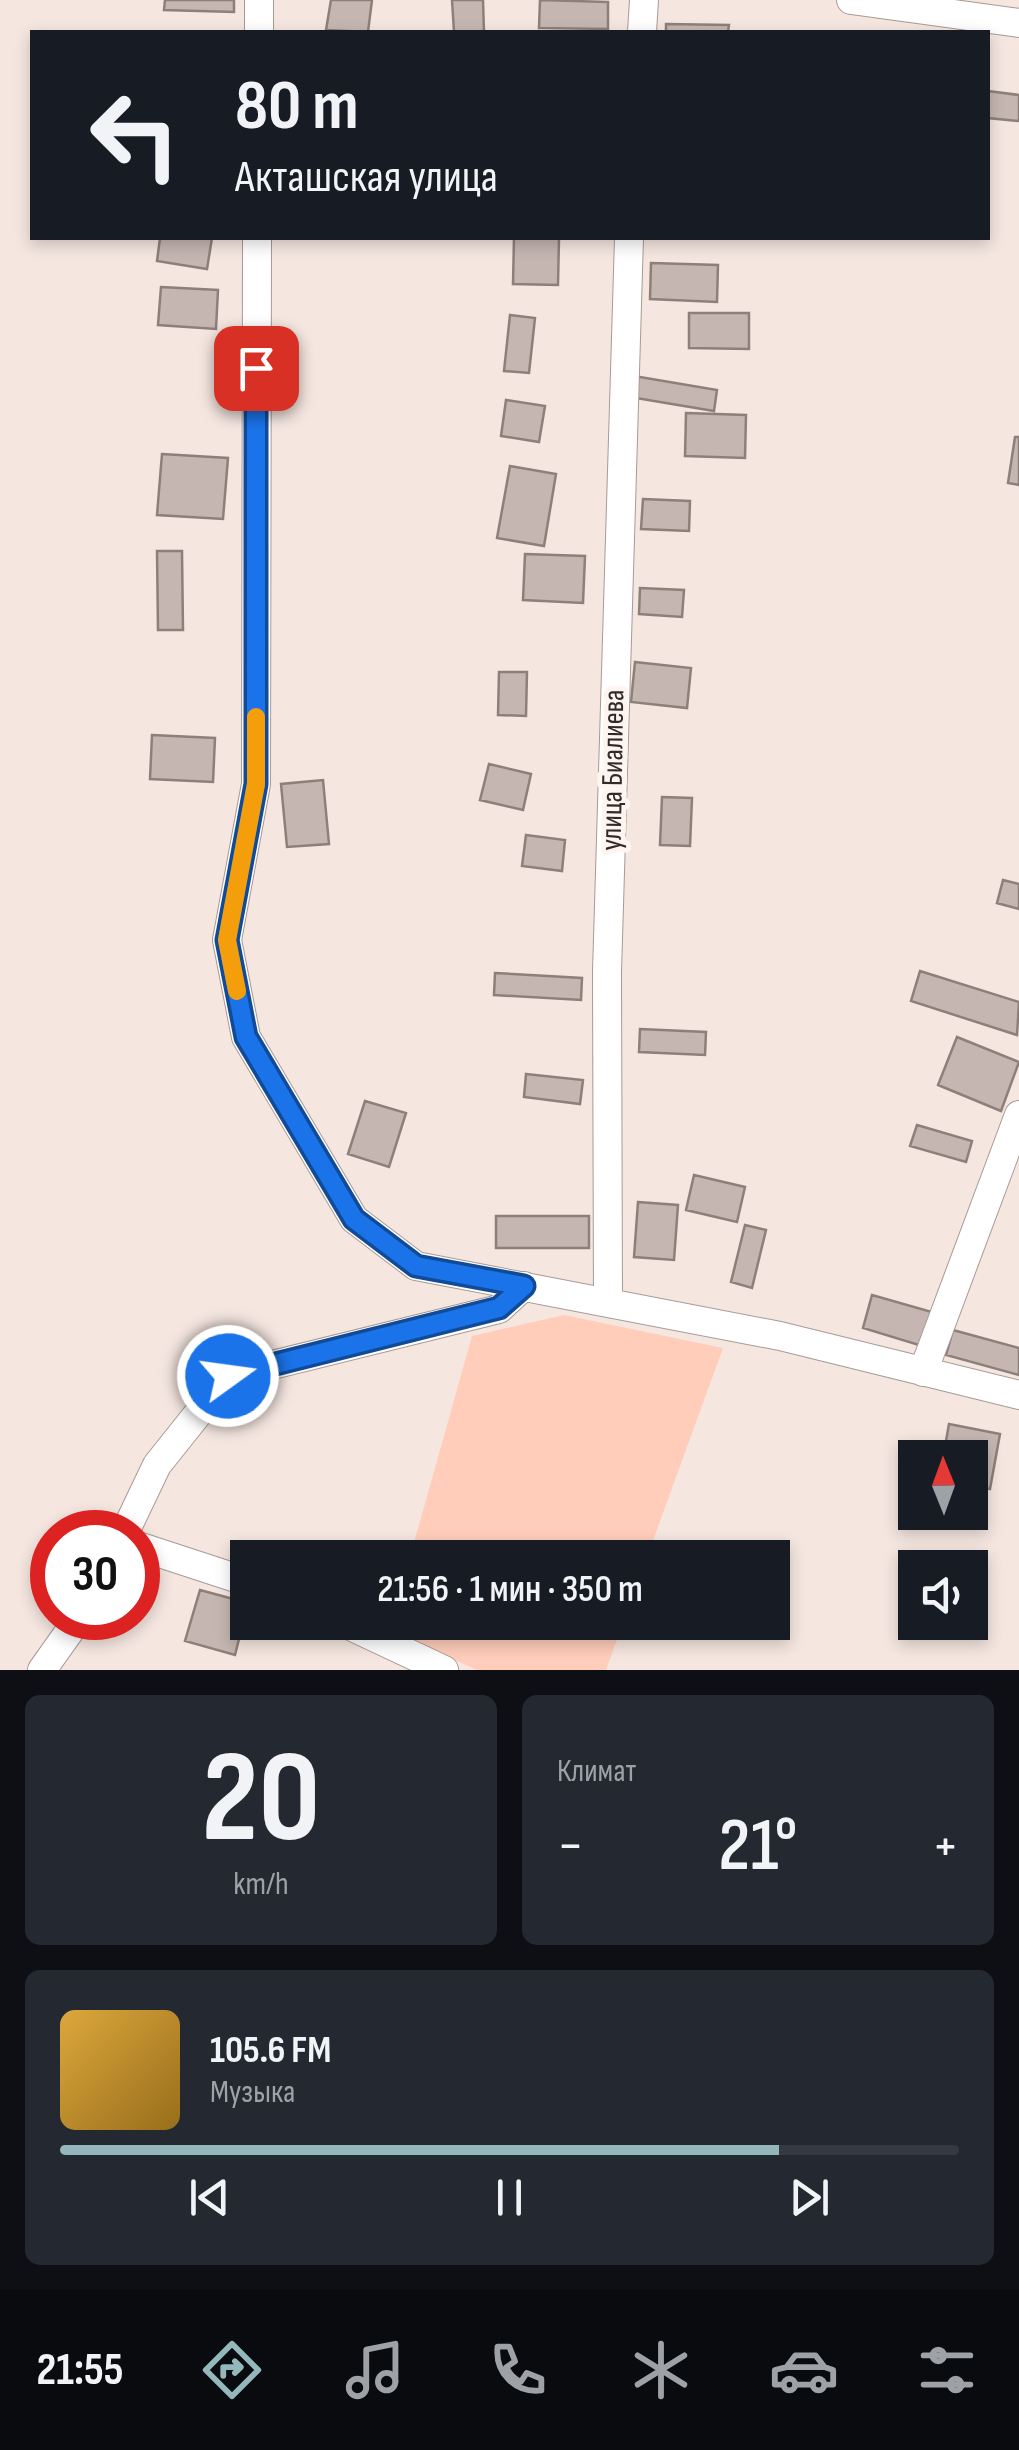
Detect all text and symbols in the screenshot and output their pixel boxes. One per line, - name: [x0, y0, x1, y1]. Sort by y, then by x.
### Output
- text: 80 m: [235, 65, 359, 149]
- icon: left: [70, 70, 200, 200]
- text: Акташская улица: [235, 150, 498, 205]
- pin: [214, 326, 299, 411]
- icon: arrive: [229, 341, 284, 396]
- street label: улица Биалиева: [594, 689, 632, 851]
- position arrow: [176, 1324, 280, 1428]
- north arrow: [898, 1440, 988, 1530]
- map controls: [898, 1440, 988, 1640]
- speed limit sign: 30: [30, 1510, 160, 1640]
- button: sound: [898, 1550, 988, 1640]
- text: 21:56 · 1 мин · 350 m: [377, 1567, 643, 1612]
- text: 20: [202, 1722, 320, 1878]
- text: Климат: [557, 1752, 636, 1791]
- text: 21°: [718, 1801, 798, 1892]
- text: −: [557, 1813, 584, 1880]
- text: +: [932, 1813, 959, 1880]
- text: km/h: [233, 1865, 289, 1904]
- text: 105.6 FM: [210, 2028, 331, 2073]
- text: Музыка: [210, 2073, 295, 2112]
- icon: previous: [182, 2170, 237, 2225]
- icon: pause: [482, 2170, 537, 2225]
- icon: next: [782, 2170, 837, 2225]
- icon: directions: [197, 2335, 267, 2405]
- icon: music: [340, 2335, 410, 2405]
- icon: phone: [483, 2335, 553, 2405]
- icon: climate: [626, 2335, 696, 2405]
- icon: car: [769, 2335, 839, 2405]
- icon: filters: [912, 2335, 982, 2405]
- text: 21:55: [37, 2343, 124, 2398]

